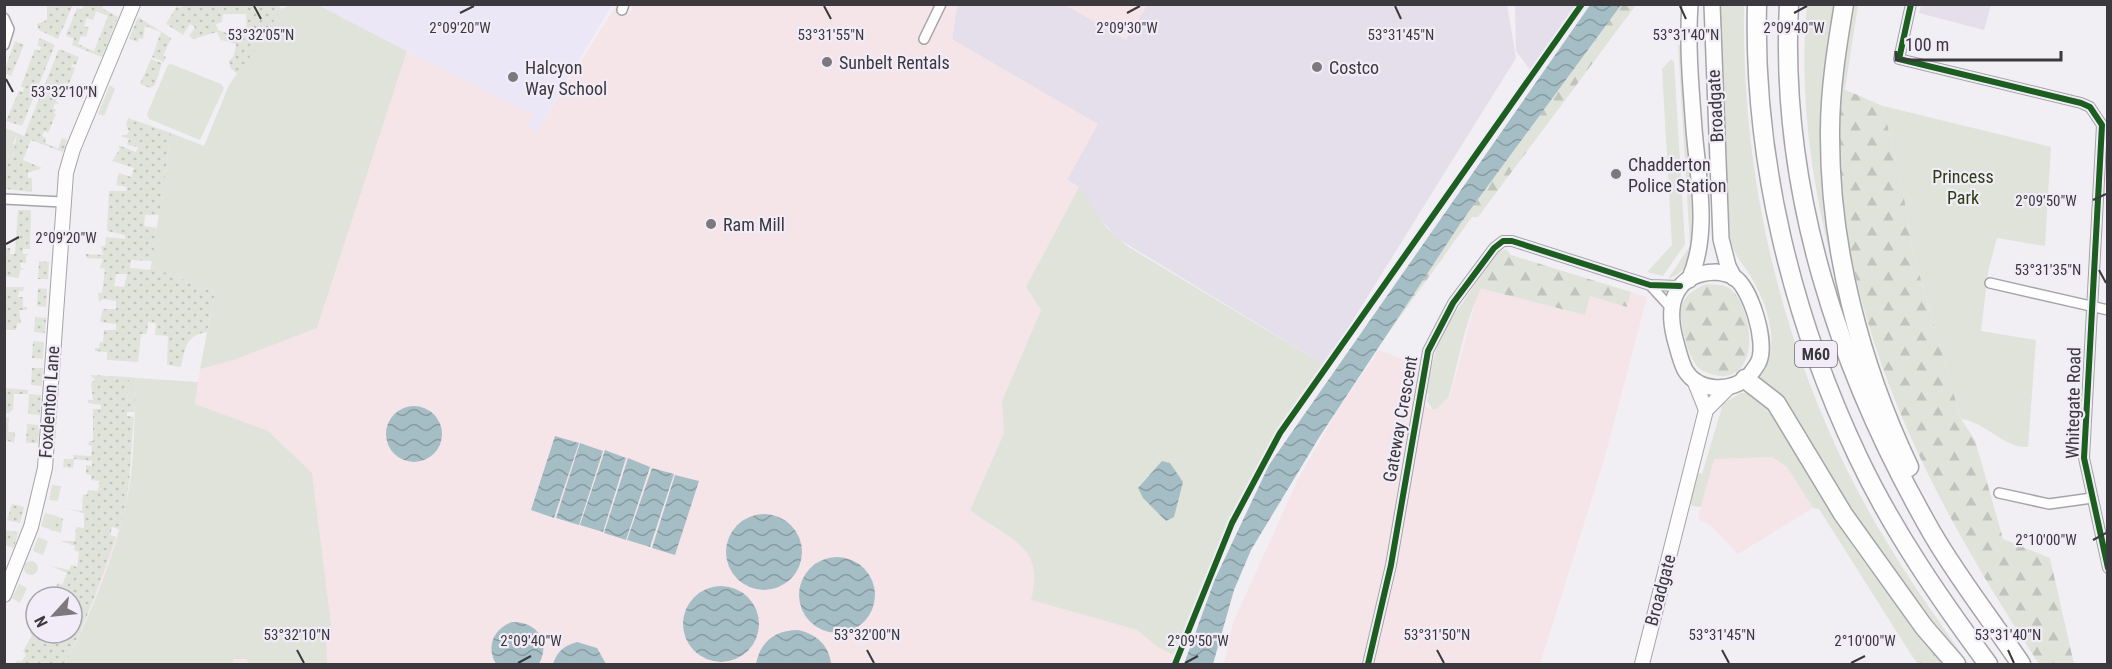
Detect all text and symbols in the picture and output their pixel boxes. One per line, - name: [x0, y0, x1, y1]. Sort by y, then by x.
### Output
- text: 2°09'20"W: [429, 19, 491, 37]
- text: 2°09'30"W: [1096, 19, 1158, 37]
- text: 2°09'40"W: [1763, 19, 1825, 37]
- scale bar: [1896, 24, 2061, 62]
- text: 53°32'05"N: [228, 26, 294, 44]
- text: 53°31'55"N: [798, 26, 864, 44]
- text: 53°31'45"N: [1368, 26, 1434, 44]
- text: 53°31'40"N: [1653, 26, 1719, 44]
- text: 100 m: [1905, 34, 1949, 55]
- place label: Sunbelt Rentals: [839, 52, 950, 73]
- marker: Sunbelt Rentals: [820, 55, 834, 69]
- place label: Halcyon Way School: [525, 57, 607, 99]
- place label: Costco: [1329, 57, 1379, 78]
- marker: Costco: [1310, 60, 1324, 74]
- street label: Broadgate: [1703, 69, 1727, 143]
- marker: Halcyon Way School: [506, 70, 520, 84]
- text: 53°32'10"N: [31, 83, 97, 101]
- place label: Chadderton Police Station: [1628, 154, 1727, 196]
- park label: Princess Park: [1932, 166, 1994, 208]
- marker: Chadderton Police Station: [1609, 167, 1623, 181]
- text: 2°09'50"W: [2015, 192, 2077, 210]
- place label: Ram Mill: [723, 214, 785, 235]
- marker: Ram Mill: [704, 217, 718, 231]
- text: 2°09'20"W: [35, 229, 97, 247]
- text: 53°31'35"N: [2015, 261, 2081, 279]
- road number: M60: [1795, 341, 1837, 367]
- street label: Foxdenton Lane: [35, 345, 63, 459]
- street label: Whitegate Road: [2062, 347, 2084, 459]
- street label: Gateway Crescent: [1379, 354, 1421, 484]
- text: 2°10'00"W: [2015, 531, 2077, 549]
- street label: Broadgate: [1640, 552, 1680, 628]
- north arrow: [24, 585, 84, 645]
- text: N: [30, 613, 52, 630]
- text: 53°32'10"N: [264, 626, 330, 644]
- text: 53°32'00"N: [834, 626, 900, 644]
- text: 53°31'50"N: [1404, 626, 1470, 644]
- text: 53°31'45"N: [1689, 626, 1755, 644]
- text: 53°31'40"N: [1975, 626, 2041, 644]
- text: 2°09'40"W: [500, 632, 562, 650]
- text: 2°09'50"W: [1167, 632, 1229, 650]
- text: 2°10'00"W: [1834, 632, 1896, 650]

